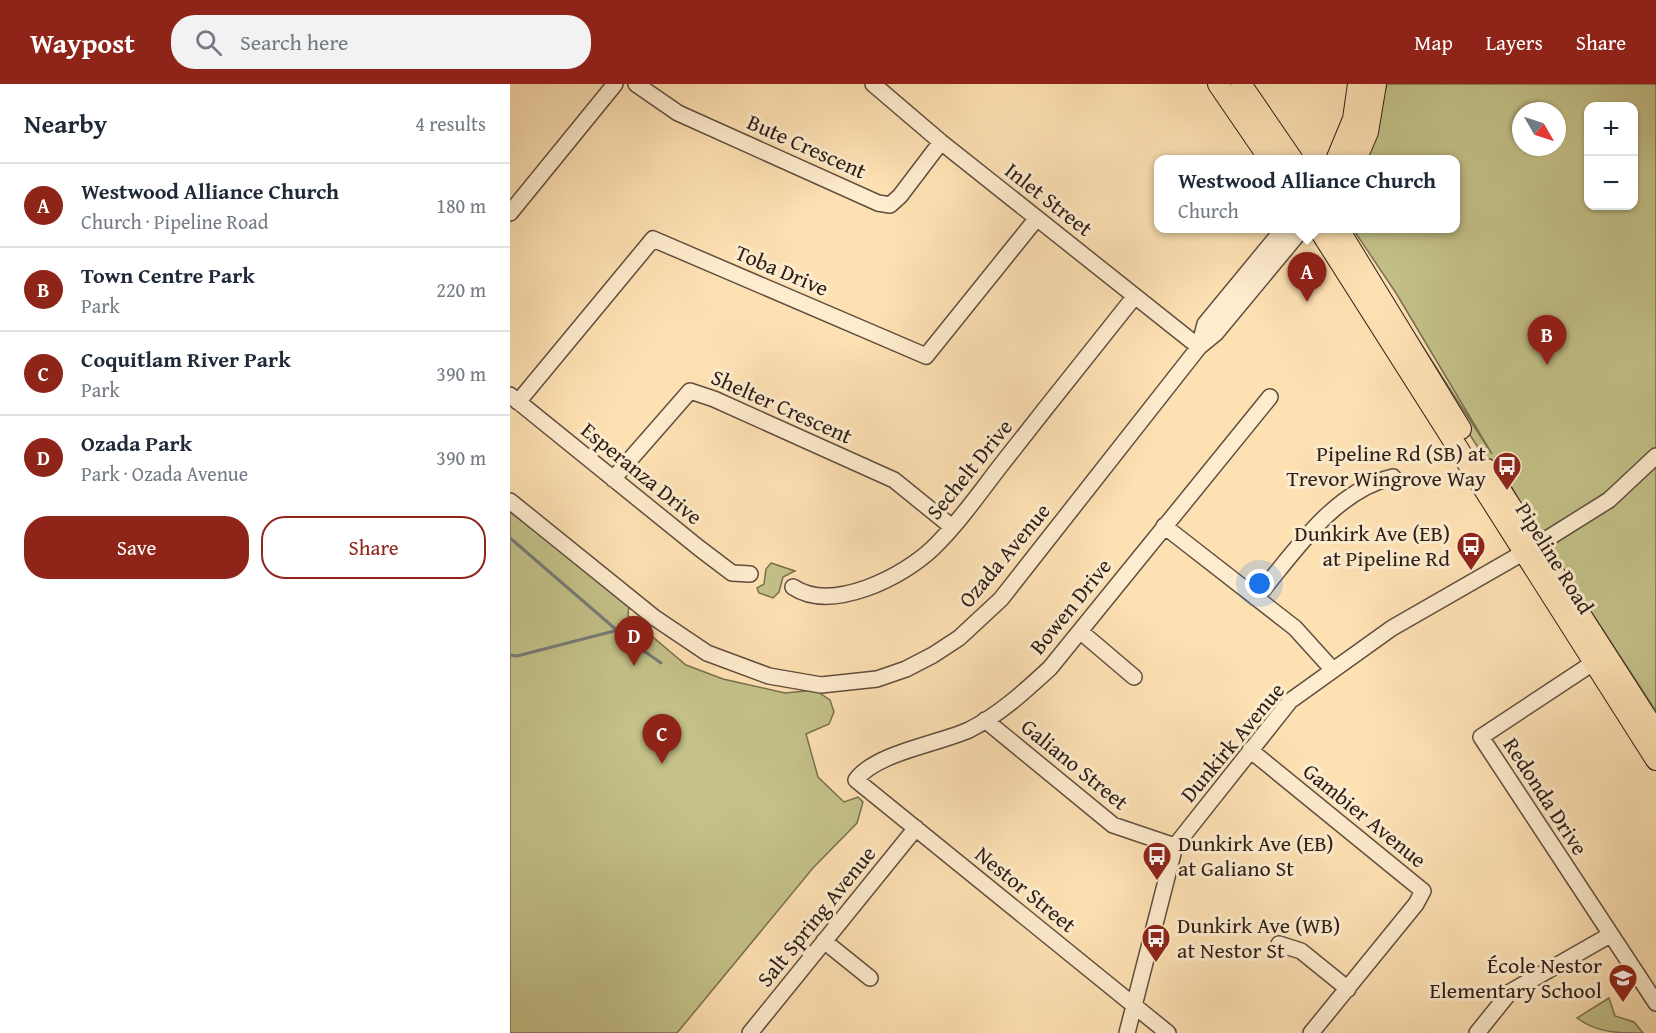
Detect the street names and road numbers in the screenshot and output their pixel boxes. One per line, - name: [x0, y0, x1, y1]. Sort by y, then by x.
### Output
- street label: Bute Crescent: [742, 106, 872, 187]
- street label: Inlet Street: [998, 154, 1100, 244]
- street label: Toba Drive: [730, 236, 834, 304]
- street label: Shelter Crescent: [706, 361, 858, 452]
- street label: Sechelt Drive: [918, 412, 1020, 526]
- street label: Esperanza Drive: [574, 414, 710, 532]
- street label: Ozada Avenue: [951, 496, 1057, 614]
- street label: Pipeline Road: [1508, 496, 1602, 620]
- street label: Bowen Drive: [1021, 551, 1119, 661]
- street label: Dunkirk Avenue: [1172, 675, 1292, 809]
- street label: Galiano Street: [1014, 711, 1136, 818]
- street label: Redonda Drive: [1496, 731, 1596, 861]
- street label: Gambier Avenue: [1296, 755, 1434, 875]
- street label: Nestor Street: [969, 838, 1084, 940]
- street label: Salt Spring Avenue: [749, 839, 883, 993]

